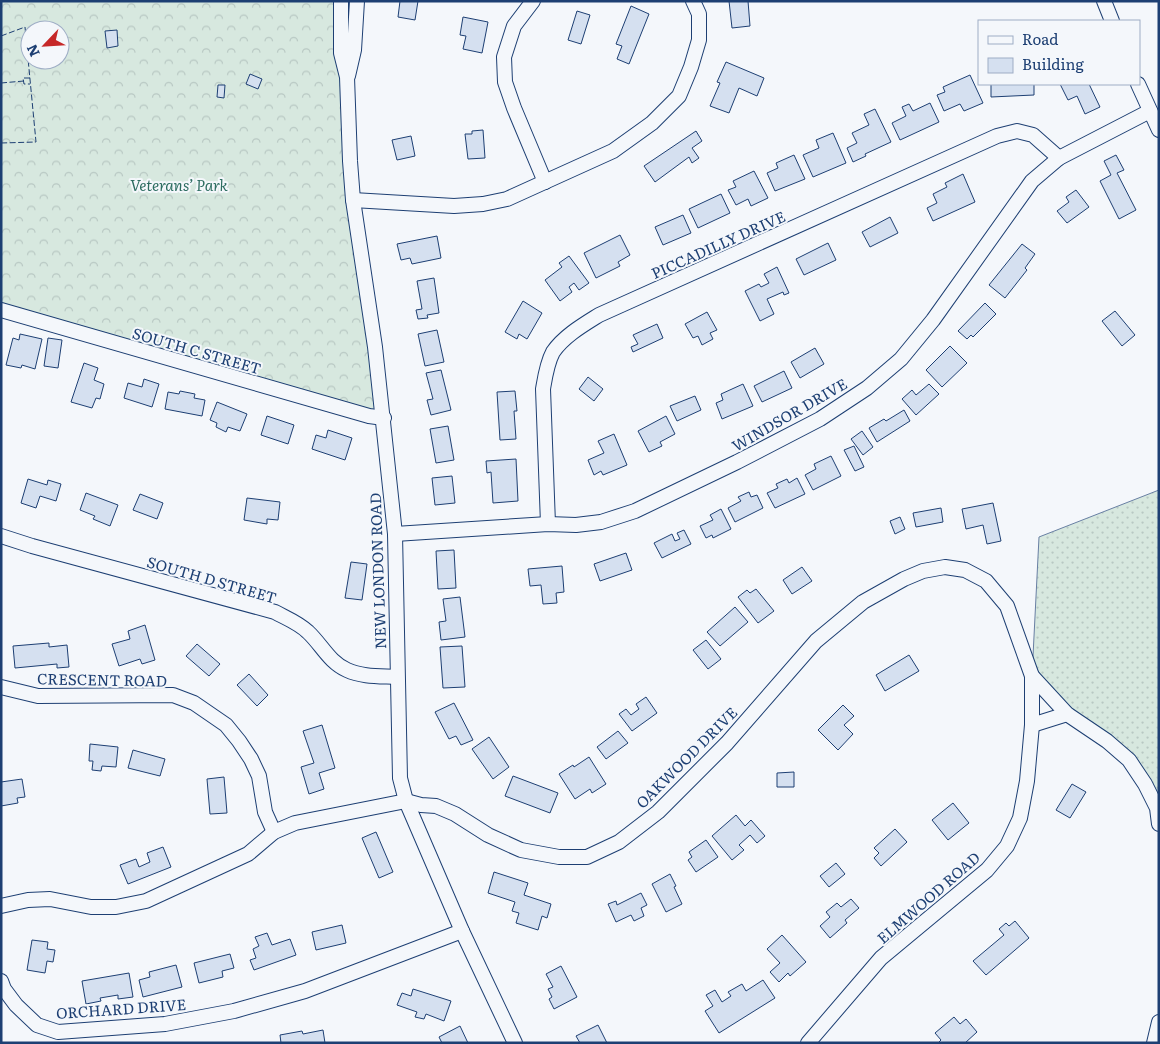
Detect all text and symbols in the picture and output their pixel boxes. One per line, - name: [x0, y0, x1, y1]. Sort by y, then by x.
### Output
- north arrow: [20, 20, 70, 70]
- legend: [978, 20, 1140, 85]
- text: Road: [1022, 27, 1058, 50]
- text: N: [21, 41, 44, 60]
- text: Building: [1022, 52, 1084, 75]
- park label: Veterans’ Park: [130, 173, 229, 196]
- street label: PICCADILLY DRIVE: [647, 204, 789, 284]
- street label: SOUTH C STREET: [130, 321, 264, 379]
- street label: WINDSOR DRIVE: [727, 372, 851, 456]
- street label: NEW LONDON ROAD: [363, 492, 391, 650]
- street label: SOUTH D STREET: [144, 549, 280, 609]
- street label: CRESCENT ROAD: [37, 666, 167, 692]
- street label: OAKWOOD DRIVE: [630, 701, 742, 813]
- street label: ELMWOOD ROAD: [871, 846, 985, 948]
- street label: ORCHARD DRIVE: [55, 992, 187, 1024]

